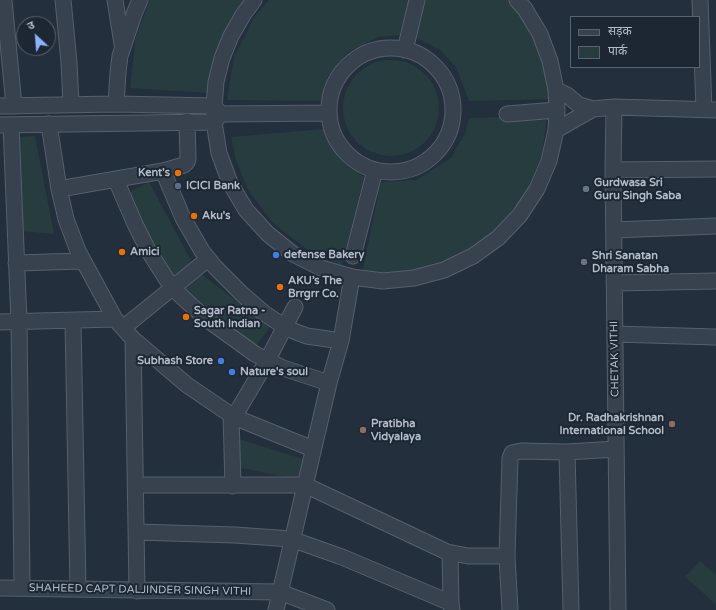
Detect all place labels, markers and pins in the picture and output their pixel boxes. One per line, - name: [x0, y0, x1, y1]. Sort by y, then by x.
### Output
- place label: Kent's: [138, 166, 170, 180]
- marker: Kent's: [173, 168, 183, 178]
- place label: Gurdwasa Sri Guru Singh Saba: [594, 176, 681, 202]
- place label: ICICI Bank: [186, 179, 240, 193]
- marker: ICICI Bank: [173, 181, 183, 191]
- marker: Gurdwasa Sri Guru Singh Saba: [581, 184, 591, 194]
- place label: Aku's: [202, 209, 231, 223]
- marker: Aku's: [189, 211, 199, 221]
- place label: Amici: [130, 245, 160, 259]
- marker: Amici: [117, 247, 127, 257]
- place label: defense Bakery: [284, 248, 364, 262]
- place label: Shri Sanatan Dharam Sabha: [592, 249, 669, 275]
- marker: defense Bakery: [271, 250, 281, 260]
- marker: Shri Sanatan Dharam Sabha: [579, 257, 589, 267]
- place label: AKU’s The Brrgrr Co.: [288, 274, 342, 300]
- marker: AKU’s The Brrgrr Co.: [275, 282, 285, 292]
- place label: Sagar Ratna - South Indian: [194, 304, 265, 330]
- marker: Sagar Ratna - South Indian: [181, 312, 191, 322]
- place label: Subhash Store: [137, 354, 213, 368]
- marker: Subhash Store: [216, 356, 226, 366]
- place label: Nature's soul: [240, 365, 308, 379]
- marker: Nature's soul: [227, 367, 237, 377]
- place label: Dr. Radhakrishnan International School: [560, 411, 664, 437]
- place label: Pratibha Vidyalaya: [371, 417, 421, 443]
- marker: Dr. Radhakrishnan International School: [667, 419, 677, 429]
- marker: Pratibha Vidyalaya: [358, 425, 368, 435]

